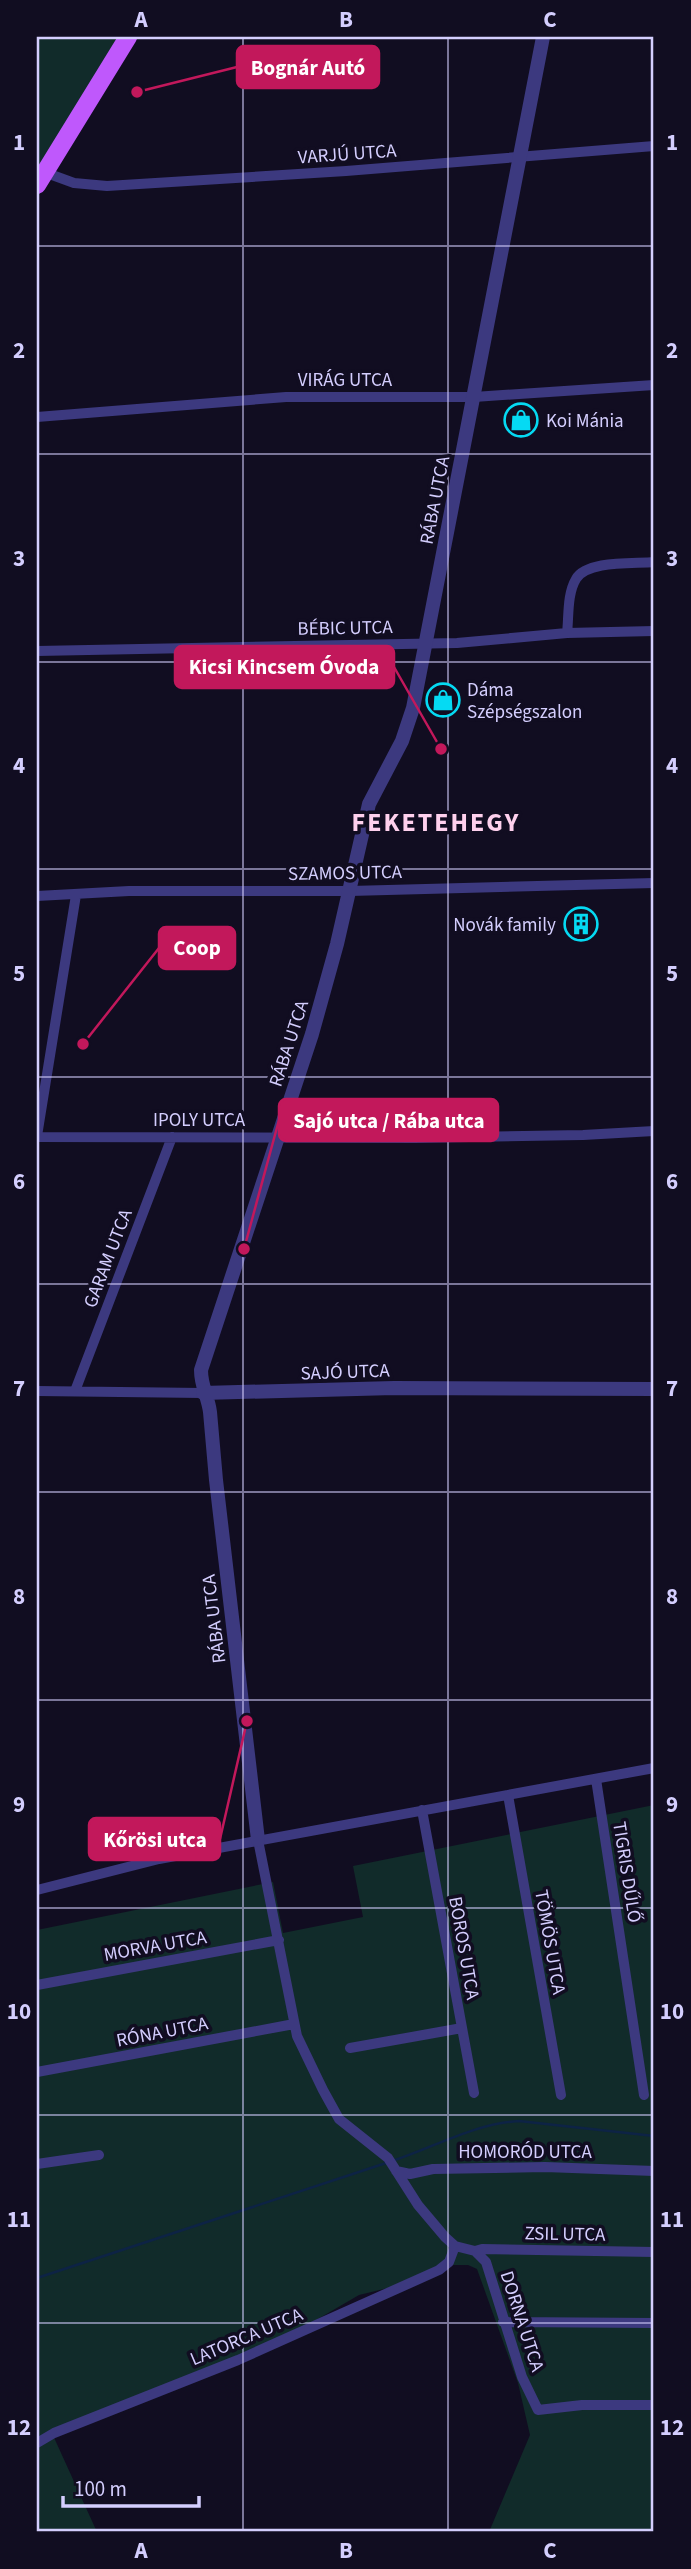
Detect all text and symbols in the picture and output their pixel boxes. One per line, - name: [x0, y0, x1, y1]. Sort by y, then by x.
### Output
- text: A: [133, 3, 148, 36]
- text: B: [339, 3, 353, 36]
- text: C: [543, 3, 557, 36]
- callout: Bognár Autó: [237, 46, 379, 88]
- text: Bognár Autó: [251, 53, 365, 83]
- text: 1: [13, 126, 25, 159]
- text: 1: [666, 126, 678, 159]
- street label: VARJÚ UTCA: [297, 138, 398, 171]
- text: 2: [13, 334, 25, 367]
- text: 2: [666, 334, 678, 367]
- street label: VIRÁG UTCA: [298, 367, 393, 394]
- shop icon: Koi Mánia: [502, 401, 540, 439]
- place label: Koi Mánia: [546, 408, 624, 435]
- street label: RÁBA UTCA: [414, 453, 457, 547]
- text: 3: [13, 542, 25, 575]
- text: 3: [666, 542, 678, 575]
- street label: BÉBIC UTCA: [297, 614, 394, 643]
- callout: Kicsi Kincsem Óvoda: [175, 646, 394, 688]
- text: Kicsi Kincsem Óvoda: [189, 652, 379, 682]
- place label: Dáma Szépségszalon: [467, 677, 582, 726]
- shop icon: Dáma Szépségszalon: [424, 681, 462, 719]
- text: 4: [13, 749, 25, 782]
- text: 4: [666, 749, 678, 782]
- district label: FEKETEHEGY: [352, 804, 520, 841]
- street label: SZAMOS UTCA: [288, 859, 403, 888]
- building icon: Novák family: [562, 905, 600, 943]
- place label: Novák family: [453, 912, 556, 939]
- callout: Coop: [159, 927, 235, 969]
- text: Coop: [173, 933, 221, 963]
- text: 5: [13, 957, 25, 990]
- text: 5: [666, 957, 678, 990]
- street label: RÁBA UTCA: [263, 996, 316, 1090]
- callout: Sajó utca / Rába utca: [279, 1099, 498, 1141]
- text: Sajó utca / Rába utca: [293, 1106, 485, 1136]
- street label: IPOLY UTCA: [153, 1107, 246, 1134]
- text: 6: [13, 1165, 25, 1198]
- text: 6: [666, 1165, 678, 1198]
- street label: GARAM UTCA: [77, 1205, 140, 1312]
- street label: SAJÓ UTCA: [300, 1357, 391, 1388]
- text: 7: [13, 1372, 25, 1405]
- text: 7: [666, 1372, 678, 1405]
- street label: RÁBA UTCA: [196, 1572, 233, 1665]
- text: 8: [13, 1580, 25, 1613]
- text: 8: [666, 1580, 678, 1613]
- text: 9: [13, 1788, 25, 1821]
- text: 9: [666, 1788, 678, 1821]
- callout: Kőrösi utca: [89, 1818, 220, 1860]
- street label: TIGRIS DŰLŐ: [605, 1820, 648, 1925]
- text: Kőrösi utca: [103, 1825, 207, 1855]
- street label: TÖMÖS UTCA: [527, 1888, 572, 1997]
- street label: BOROS UTCA: [441, 1895, 486, 2003]
- street label: MORVA UTCA: [102, 1924, 210, 1969]
- text: 10: [7, 1995, 31, 2028]
- text: 10: [660, 1995, 684, 2028]
- street label: RÓNA UTCA: [114, 2010, 211, 2055]
- street label: HOMORÓD UTCA: [458, 2139, 592, 2166]
- text: 11: [7, 2203, 31, 2236]
- text: 11: [660, 2203, 684, 2236]
- street label: ZSIL UTCA: [524, 2220, 606, 2249]
- street label: DORNA UTCA: [493, 2268, 551, 2376]
- street label: LATORCA UTCA: [186, 2301, 308, 2373]
- text: 12: [7, 2411, 31, 2444]
- text: 12: [660, 2411, 684, 2444]
- scale bar: [63, 2464, 200, 2508]
- text: 100 m: [74, 2474, 127, 2504]
- text: A: [133, 2534, 148, 2567]
- text: B: [339, 2534, 353, 2567]
- text: C: [543, 2534, 557, 2567]

